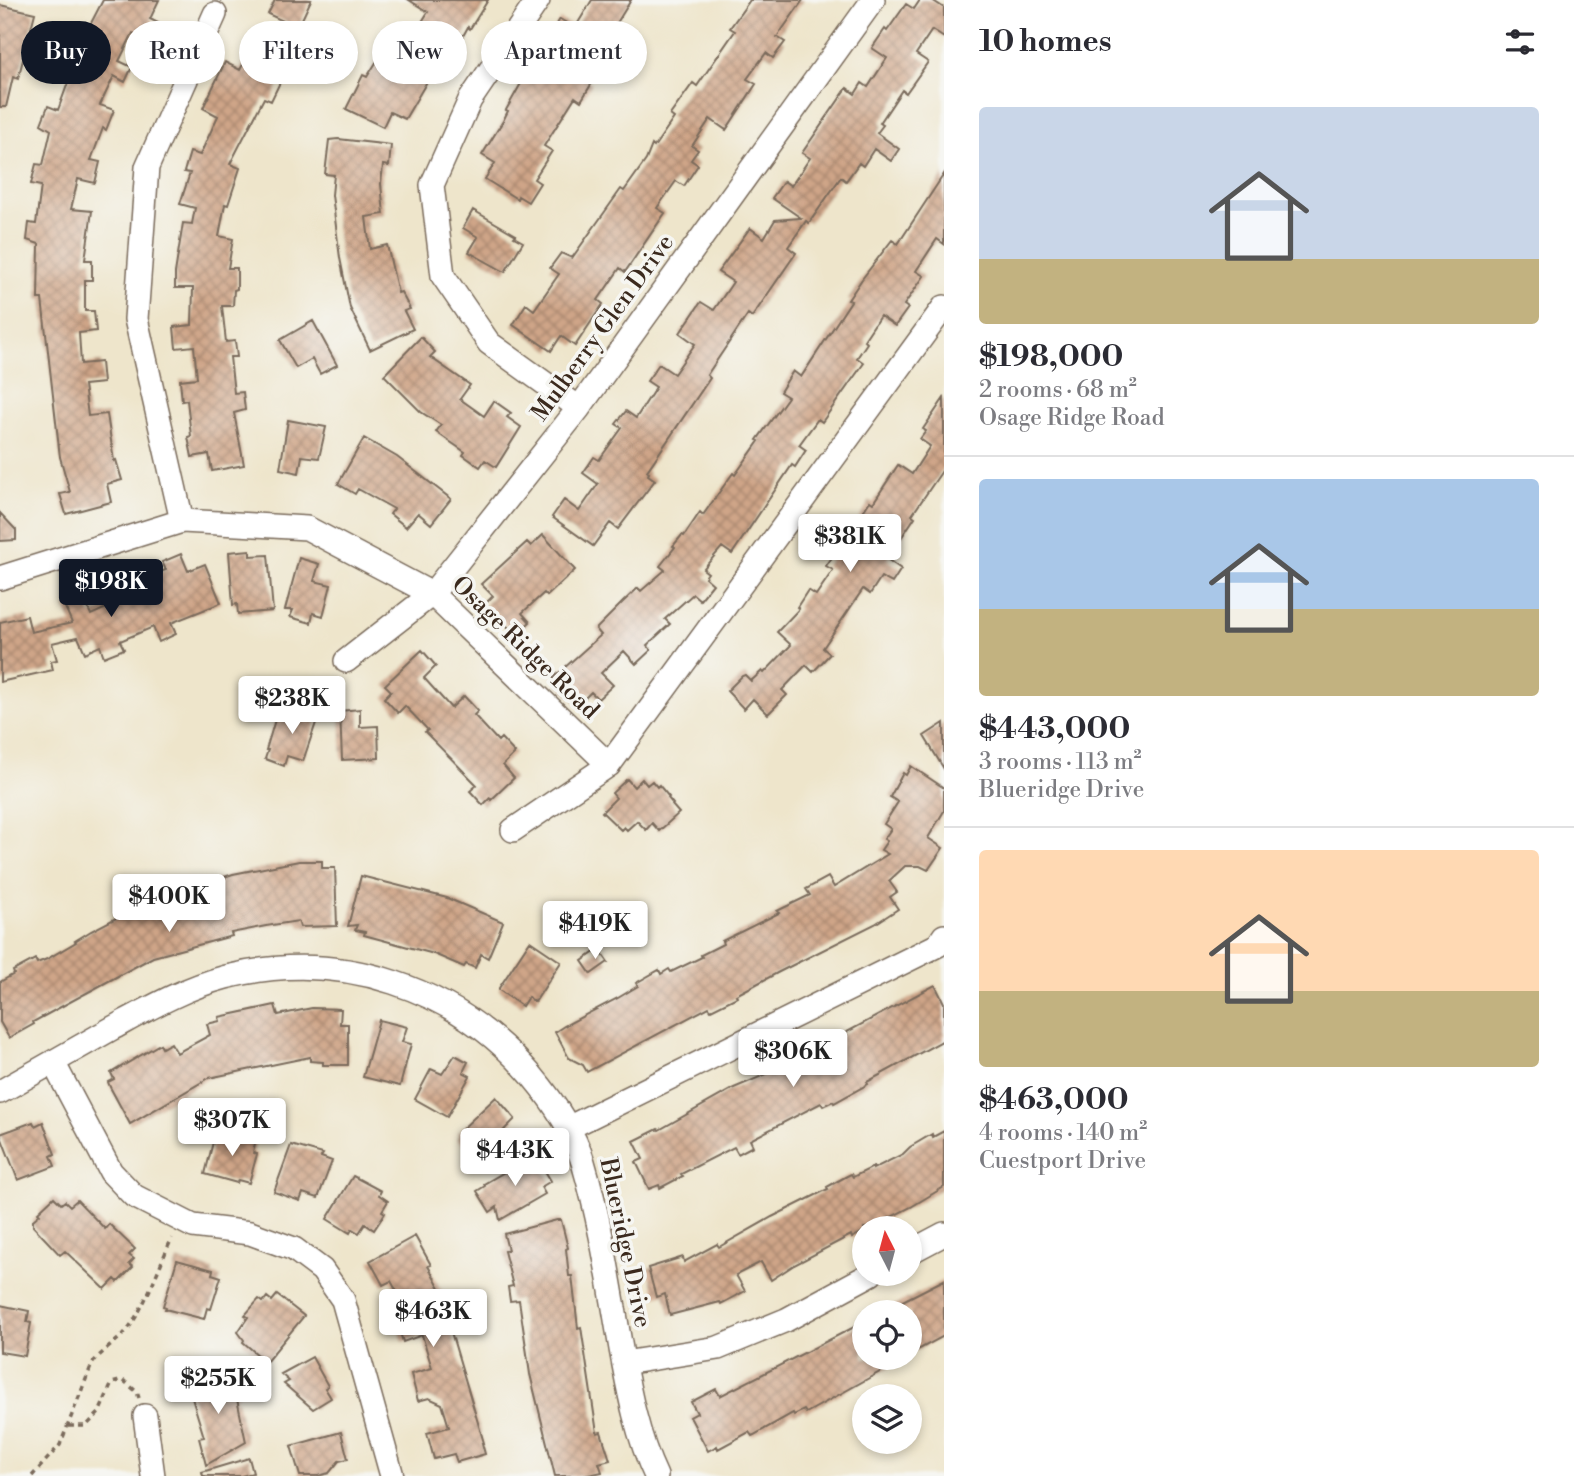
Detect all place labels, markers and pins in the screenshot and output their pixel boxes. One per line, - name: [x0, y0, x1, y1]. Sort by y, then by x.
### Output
- pin: $381K: [801, 514, 899, 574]
- pin: $198K: [62, 560, 160, 619]
- pin: $238K: [243, 676, 341, 736]
- pin: $400K: [120, 874, 218, 934]
- pin: $419K: [546, 902, 644, 961]
- pin: $306K: [744, 1030, 842, 1089]
- pin: $307K: [183, 1098, 281, 1158]
- pin: $443K: [466, 1128, 564, 1188]
- pin: $463K: [384, 1290, 482, 1349]
- pin: $255K: [169, 1356, 267, 1416]

